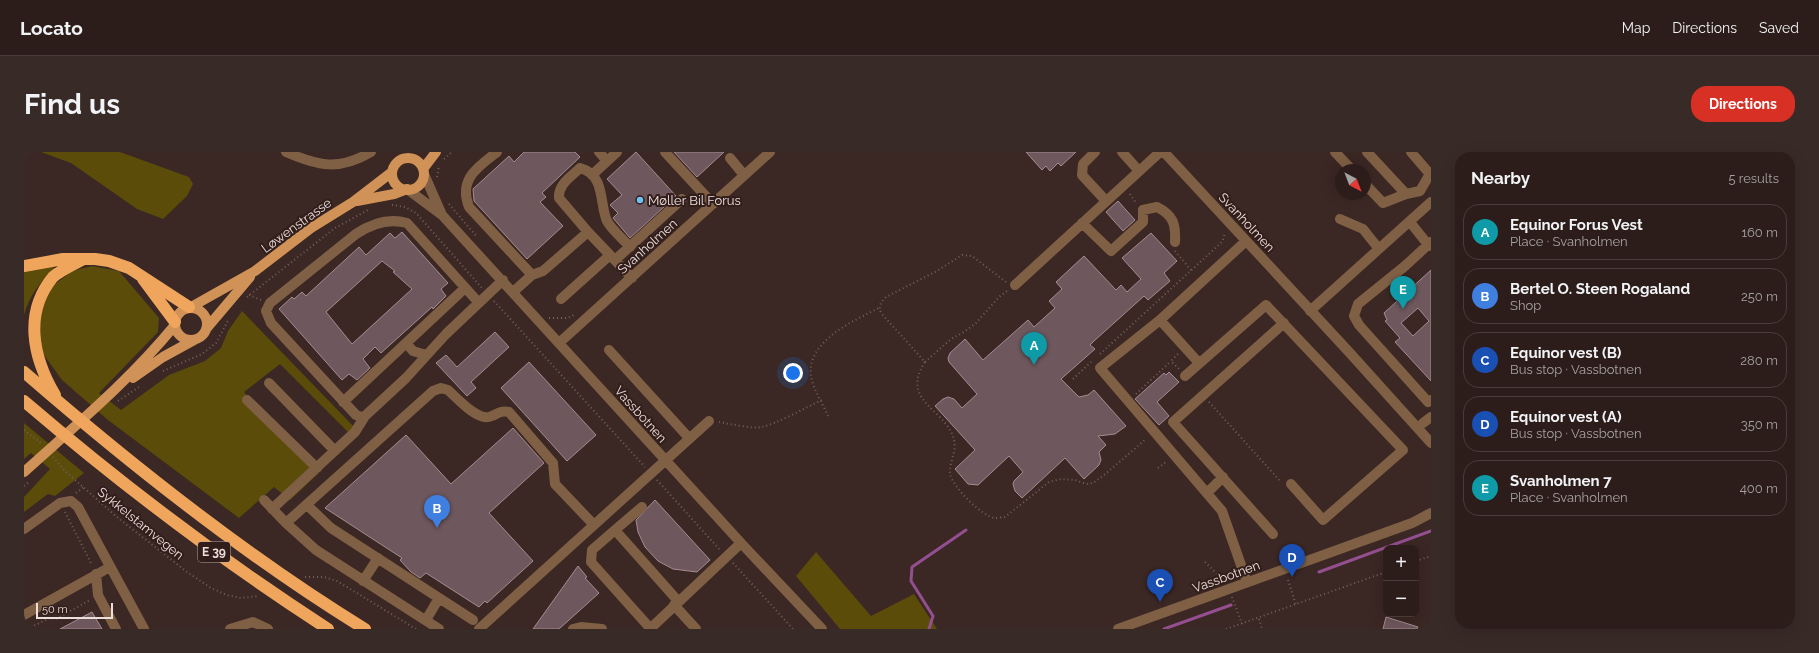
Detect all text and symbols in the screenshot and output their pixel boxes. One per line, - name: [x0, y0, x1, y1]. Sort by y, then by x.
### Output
- text: Locato: [20, 17, 83, 39]
- text: Map: [1622, 20, 1650, 36]
- text: Directions: [1672, 20, 1737, 36]
- text: Saved: [1759, 20, 1799, 36]
- button: Directions: [1691, 86, 1795, 122]
- text: Find us: [24, 88, 120, 121]
- north arrow: [1335, 164, 1371, 200]
- text: Nearby: [1471, 168, 1530, 188]
- text: 5 results: [1728, 171, 1779, 186]
- street label: Svanholmen: [1216, 190, 1278, 255]
- place label: Møller Bil Forus: [648, 193, 741, 208]
- street label: Løwenstrasse: [258, 195, 335, 256]
- marker: Møller Bil Forus: [635, 195, 645, 205]
- street label: Svanholmen: [614, 216, 680, 277]
- text: Equinor Forus Vest: [1510, 216, 1643, 234]
- text: A: [1481, 225, 1489, 240]
- text: 160 m: [1741, 225, 1778, 240]
- text: Place · Svanholmen: [1510, 234, 1628, 249]
- pin: E: [1390, 276, 1416, 309]
- text: Bertel O. Steen Rogaland: [1510, 280, 1690, 298]
- text: B: [1481, 289, 1489, 304]
- text: 250 m: [1741, 289, 1778, 304]
- text: Shop: [1510, 298, 1541, 313]
- pin: A: [1021, 332, 1047, 365]
- text: Equinor vest (B): [1510, 344, 1622, 362]
- text: C: [1481, 353, 1489, 368]
- text: 280 m: [1740, 353, 1778, 368]
- text: Bus stop · Vassbotnen: [1510, 362, 1642, 377]
- your location: [783, 363, 803, 383]
- street label: Vassbotnen: [611, 383, 670, 446]
- text: Equinor vest (A): [1510, 408, 1622, 426]
- text: D: [1480, 417, 1490, 432]
- text: 350 m: [1741, 417, 1778, 432]
- text: Bus stop · Vassbotnen: [1510, 426, 1642, 441]
- text: Svanholmen 7: [1510, 472, 1612, 490]
- text: E: [1481, 481, 1489, 496]
- text: 400 m: [1740, 481, 1778, 496]
- street label: Sykkelstamvegen: [95, 484, 187, 563]
- text: Place · Svanholmen: [1510, 490, 1628, 505]
- pin: B: [424, 495, 450, 528]
- road number: E 39: [198, 542, 230, 562]
- pin: D: [1279, 544, 1305, 577]
- map controls: [1383, 545, 1419, 617]
- button: +: [1383, 545, 1419, 581]
- street label: Vassbotnen: [1190, 557, 1262, 596]
- pin: C: [1147, 569, 1173, 602]
- button: −: [1383, 581, 1419, 617]
- scale bar: [36, 601, 113, 620]
- text: 50 m: [42, 603, 68, 616]

